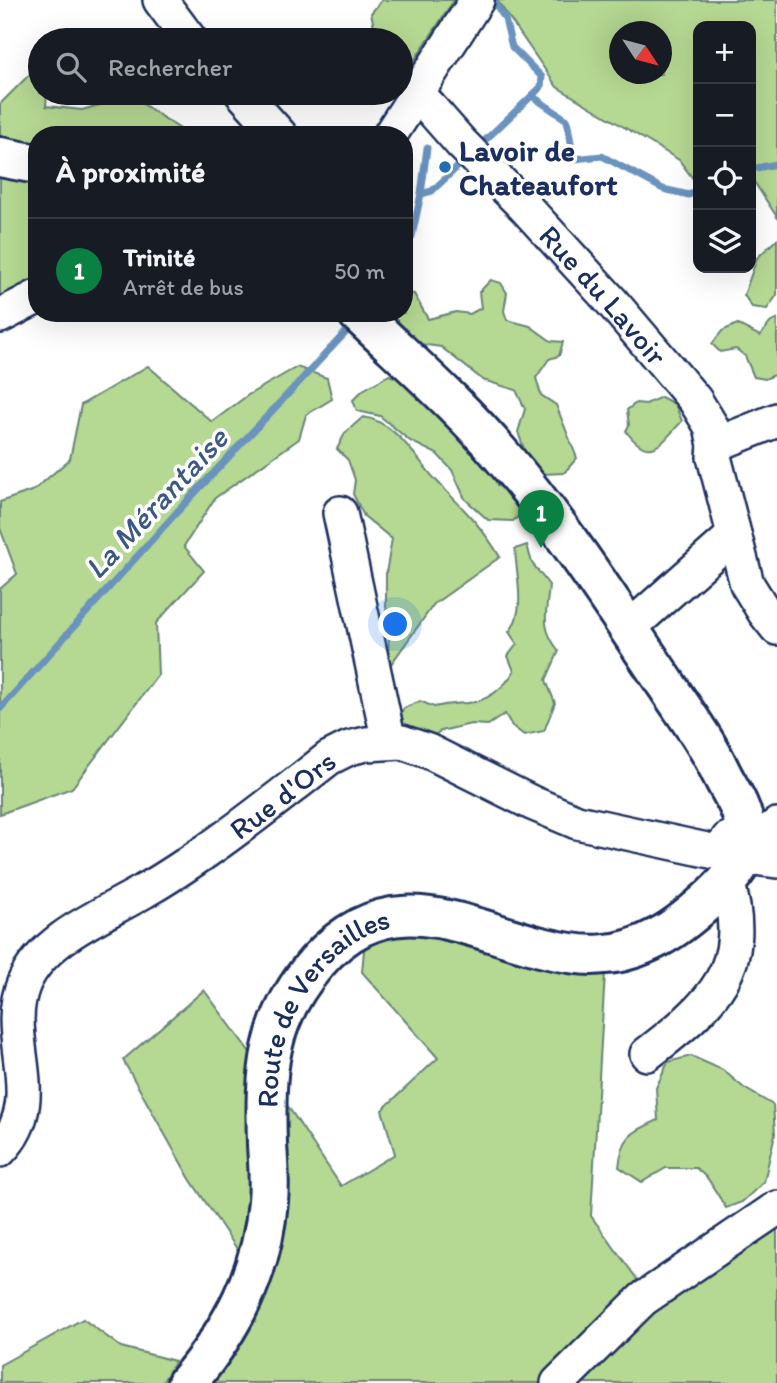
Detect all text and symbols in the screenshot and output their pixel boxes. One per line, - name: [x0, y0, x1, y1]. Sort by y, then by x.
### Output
- north arrow: [609, 21, 672, 84]
- map controls: [693, 21, 756, 273]
- button: +: [693, 21, 756, 84]
- search box: [28, 28, 413, 105]
- icon: search: [52, 48, 90, 86]
- text: Rechercher: [108, 51, 232, 83]
- button: −: [693, 84, 756, 147]
- place label: Lavoir de Chateaufort: [459, 132, 618, 203]
- button: locate: [693, 147, 756, 210]
- text: À proximité: [56, 153, 205, 190]
- marker: Lavoir de Chateaufort: [437, 159, 453, 175]
- button: layers: [693, 210, 756, 273]
- street label: Rue du Lavoir: [532, 217, 676, 373]
- text: Trinité: [123, 241, 195, 273]
- text: 1: [74, 257, 84, 285]
- text: 50 m: [334, 257, 385, 285]
- text: Arrêt de bus: [123, 273, 244, 301]
- water label: La Mérantaise: [76, 418, 237, 586]
- pin: 1: [518, 490, 564, 548]
- your location: [378, 607, 412, 641]
- street label: Rue d'Ors: [222, 742, 343, 847]
- street label: Route de Versailles: [248, 899, 393, 1108]

